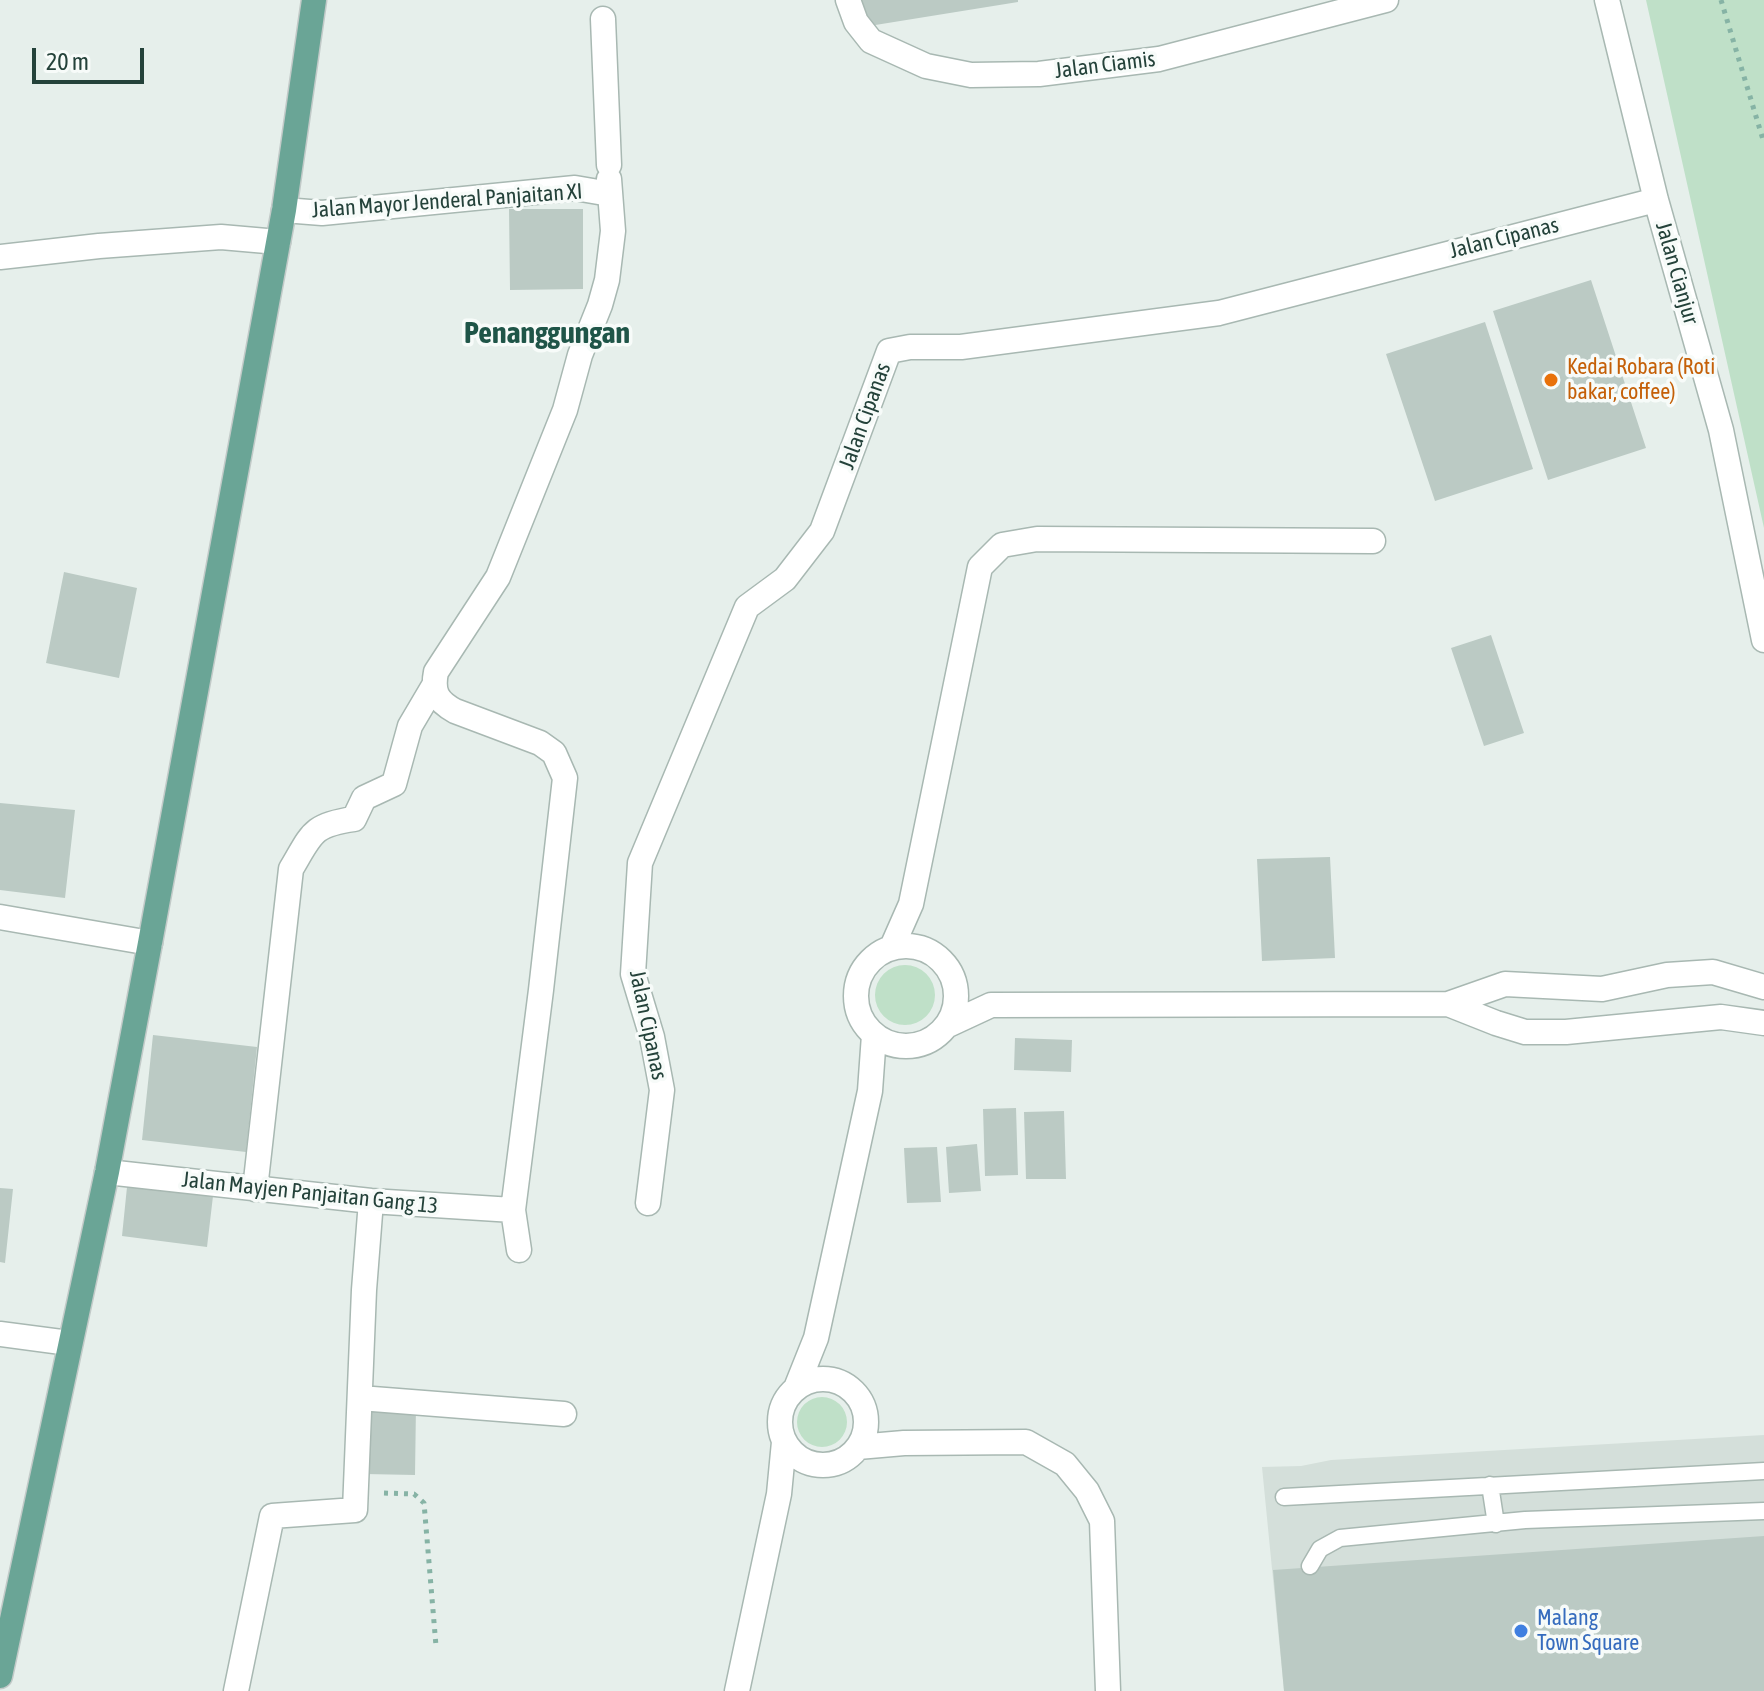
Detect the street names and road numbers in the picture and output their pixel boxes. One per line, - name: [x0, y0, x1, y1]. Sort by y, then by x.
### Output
- street label: Jalan Ciamis: [1053, 46, 1157, 84]
- street label: Jalan Mayor Jenderal Panjaitan XI: [311, 178, 583, 224]
- street label: Jalan Cipanas: [1447, 212, 1561, 264]
- street label: Jalan Cianjur: [1650, 219, 1704, 327]
- street label: Jalan Cipanas: [834, 359, 896, 473]
- street label: Jalan Cipanas: [624, 968, 672, 1082]
- street label: Jalan Mayjen Panjaitan Gang 13: [181, 1166, 439, 1220]

